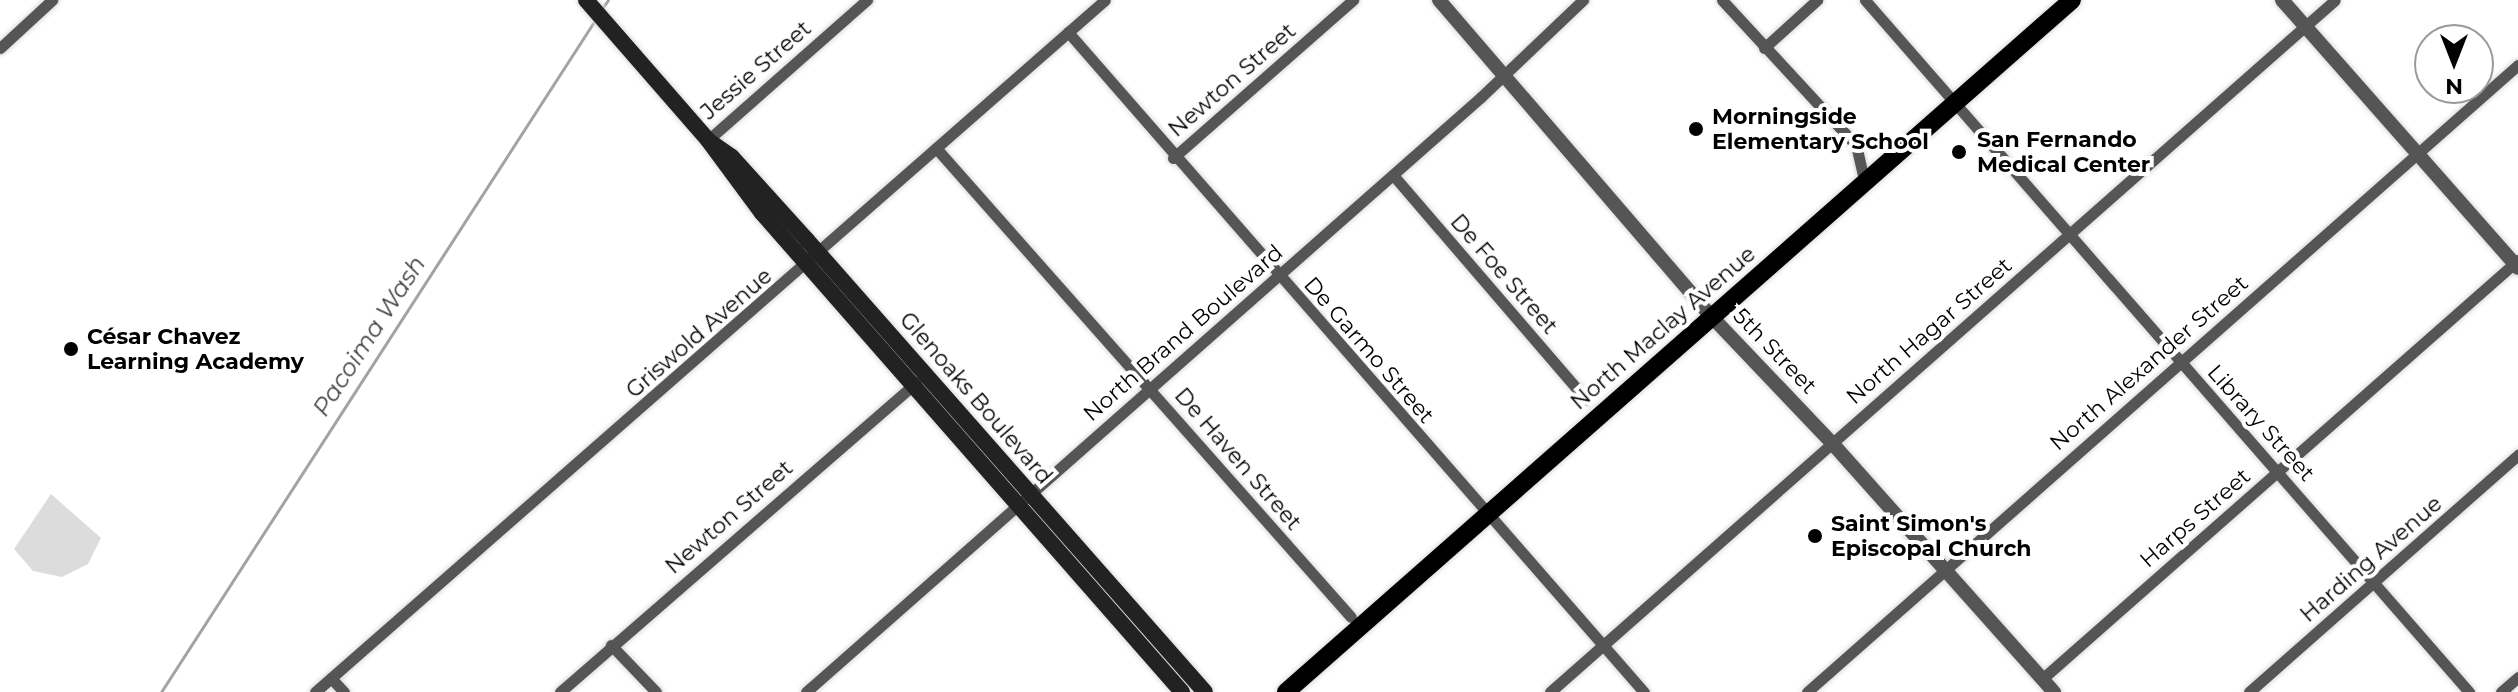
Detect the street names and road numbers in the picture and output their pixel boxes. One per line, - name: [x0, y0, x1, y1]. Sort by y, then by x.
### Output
- street label: Jessie Street: [696, 15, 816, 125]
- street label: Newton Street: [1163, 18, 1301, 142]
- street label: De Foe Street: [1445, 209, 1563, 339]
- street label: North Brand Boulevard: [1078, 239, 1288, 427]
- street label: North Maclay Avenue: [1565, 241, 1761, 415]
- street label: North Hagar Street: [1841, 252, 2017, 410]
- street label: Griswold Avenue: [621, 263, 777, 403]
- street label: North Alexander Street: [2045, 270, 2253, 456]
- street label: De Garmo Street: [1298, 271, 1440, 429]
- street label: 5th Street: [1728, 303, 1822, 399]
- street label: Glenoaks Boulevard: [894, 307, 1058, 489]
- street label: Library Street: [2202, 359, 2320, 487]
- street label: De Haven Street: [1169, 382, 1307, 536]
- street label: Newton Street: [660, 455, 798, 579]
- street label: Harps Street: [2134, 463, 2256, 573]
- street label: Harding Avenue: [2295, 490, 2447, 628]

